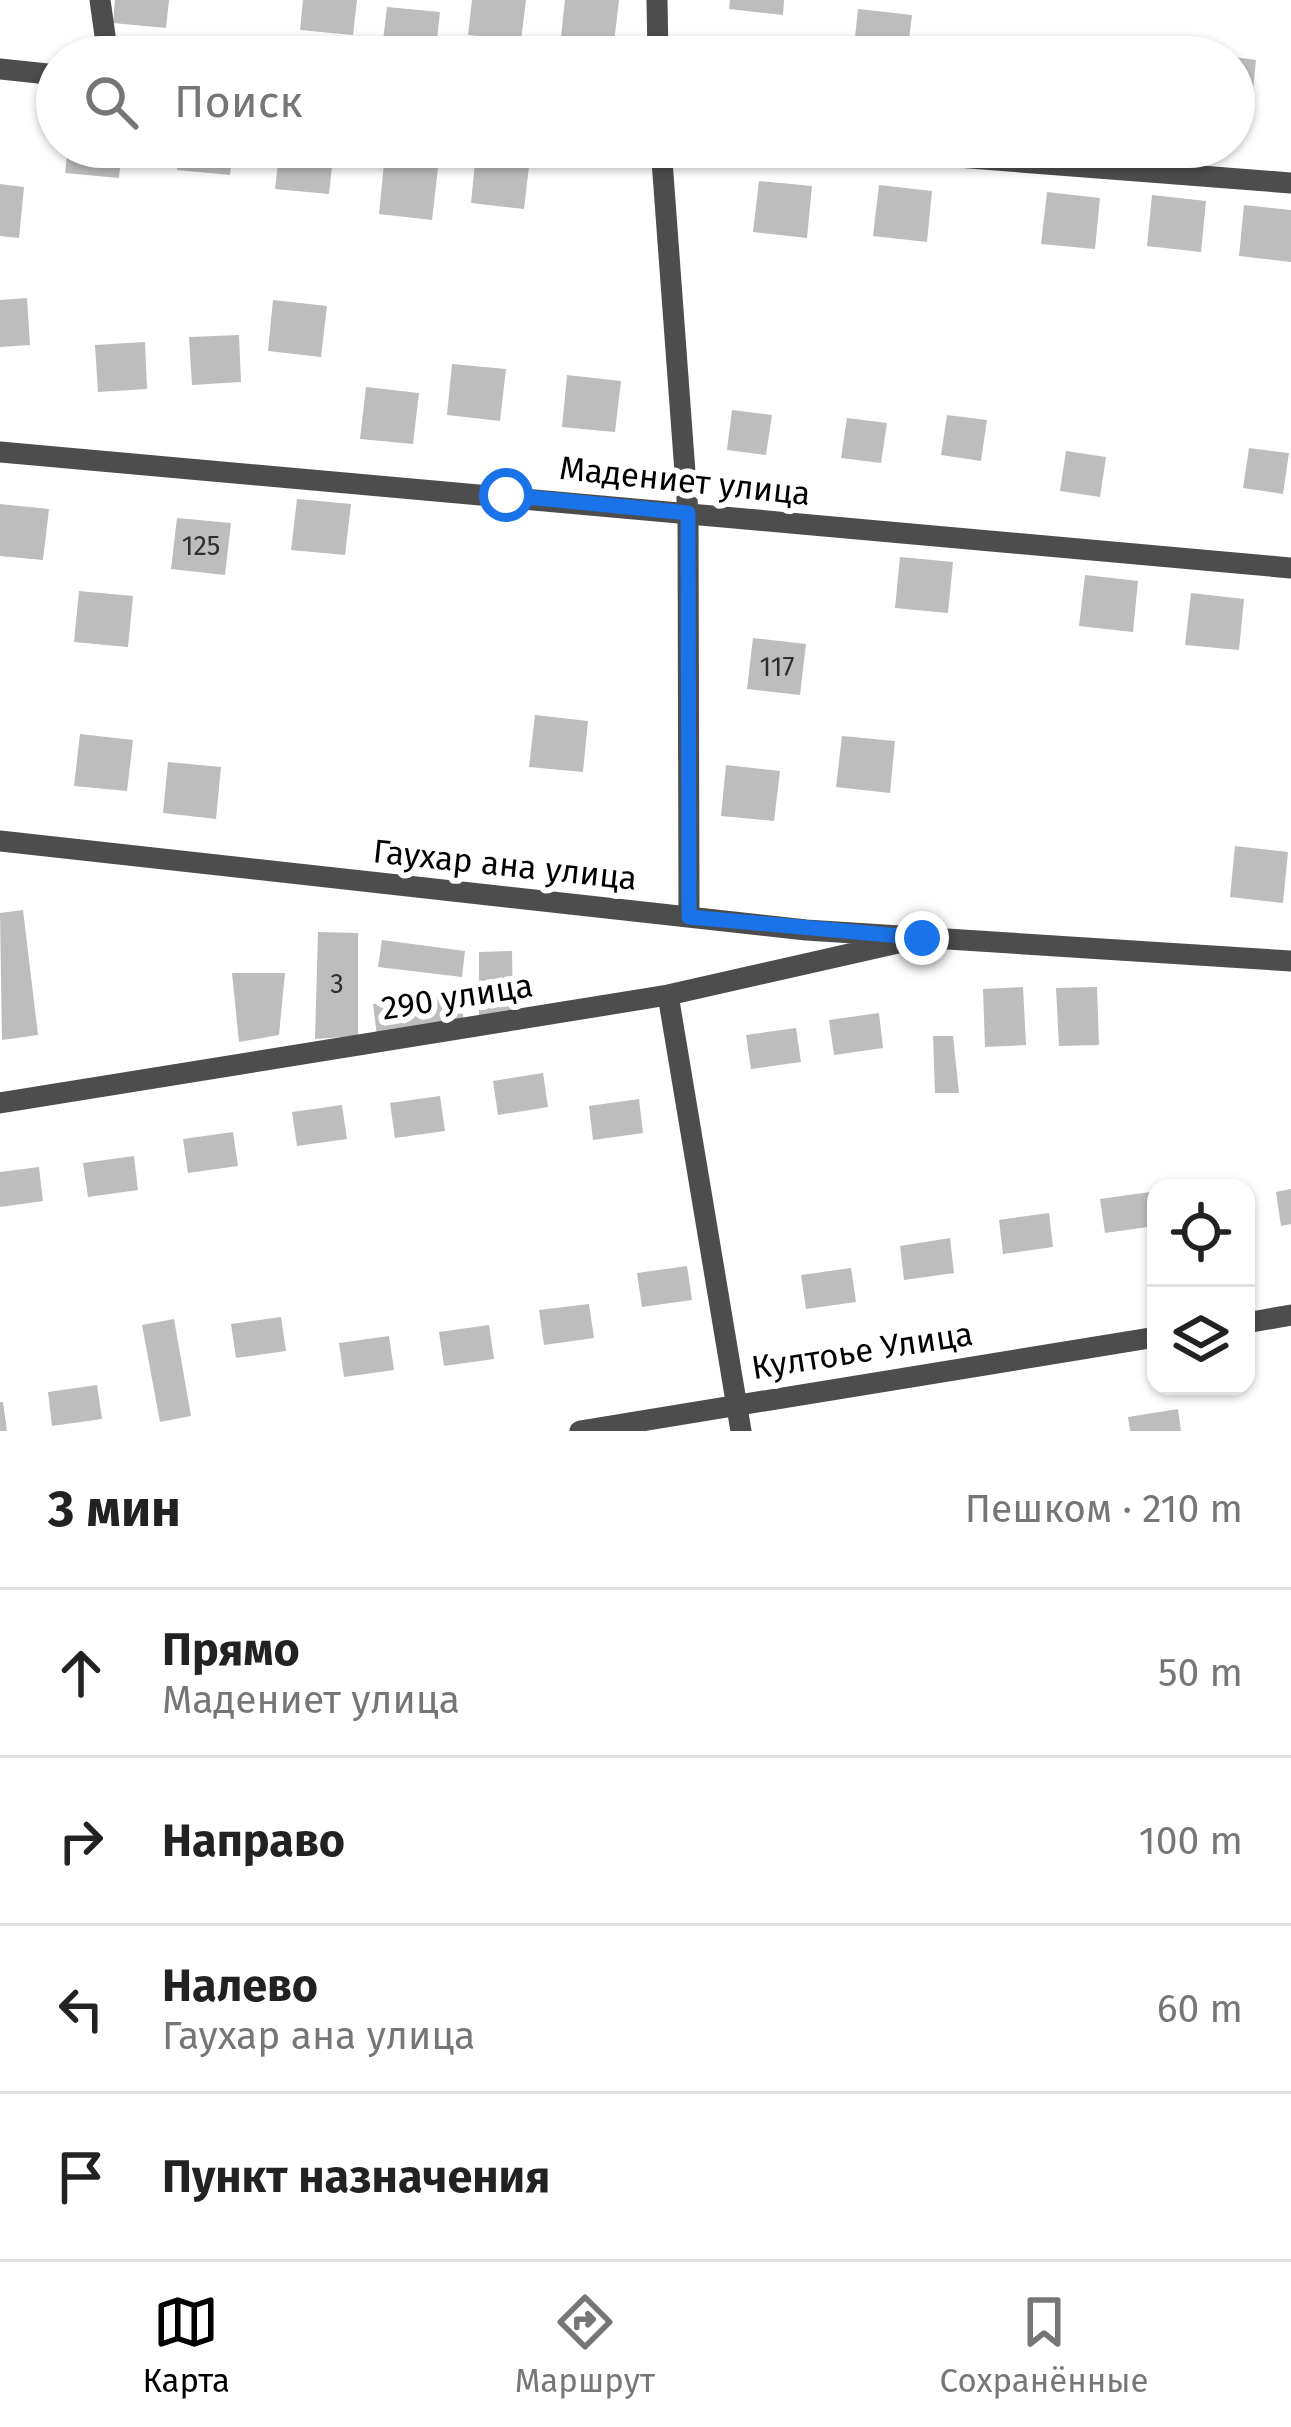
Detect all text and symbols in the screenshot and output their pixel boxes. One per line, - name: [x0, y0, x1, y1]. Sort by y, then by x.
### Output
- search box: [36, 36, 1255, 168]
- icon: search: [78, 69, 144, 135]
- text: Поиск: [174, 75, 303, 129]
- street label: Мадениет улица: [557, 448, 812, 514]
- route start: [479, 468, 533, 522]
- house number: 125: [182, 530, 220, 562]
- house number: 117: [760, 651, 795, 683]
- street label: Гаухар ана улица: [371, 831, 639, 899]
- route end: [895, 911, 949, 965]
- street label: 290 улица: [379, 965, 536, 1029]
- house number: 3: [330, 968, 344, 1000]
- map controls: [1147, 1179, 1255, 1395]
- button: locate: [1147, 1179, 1255, 1287]
- button: layers: [1147, 1287, 1255, 1395]
- street label: Култоье Улица: [749, 1314, 976, 1388]
- text: 3 мин: [48, 1478, 181, 1540]
- text: Пешком · 210 m: [965, 1486, 1243, 1532]
- text: Прямо: [162, 1623, 300, 1677]
- icon: ahead: [48, 1640, 114, 1706]
- text: 50 m: [1158, 1650, 1243, 1696]
- text: Мадениет улица: [162, 1677, 460, 1723]
- icon: right: [48, 1808, 114, 1874]
- text: Направо: [162, 1814, 345, 1868]
- text: 100 m: [1139, 1818, 1243, 1864]
- text: Налево: [162, 1959, 318, 2013]
- icon: left: [48, 1976, 114, 2042]
- text: 60 m: [1157, 1986, 1243, 2032]
- text: Гаухар ана улица: [162, 2013, 475, 2059]
- icon: arrive: [48, 2144, 114, 2210]
- text: Пункт назначения: [162, 2150, 550, 2204]
- tab: Карта: [142, 2289, 230, 2401]
- tab: Маршрут: [515, 2289, 655, 2401]
- tab: Сохранённые: [940, 2289, 1149, 2401]

